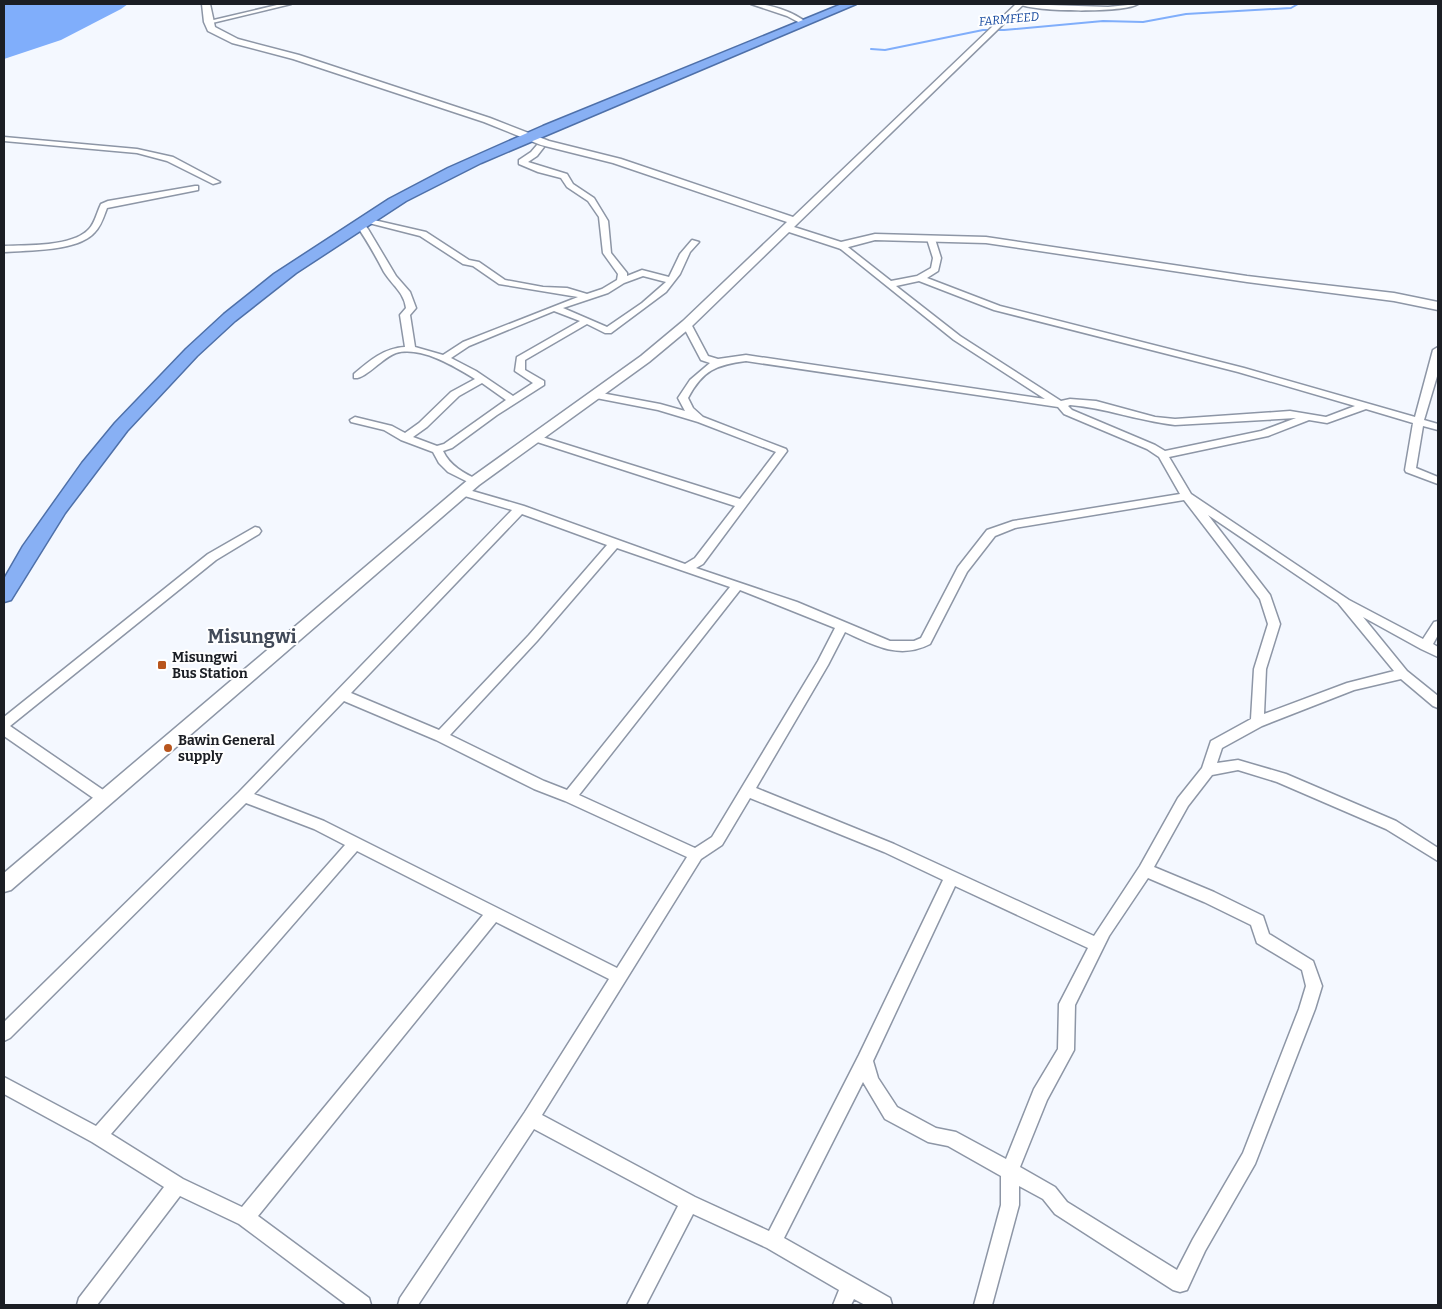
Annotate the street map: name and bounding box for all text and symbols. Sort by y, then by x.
water label: FARMFEED [978,9,1040,29]
district label: Misungwi [208,625,296,648]
place label: Misungwi Bus Station [172,649,248,682]
marker: Misungwi Bus Station [156,659,168,671]
place label: Bawin General supply [178,732,275,765]
marker: Bawin General supply [162,742,174,754]

